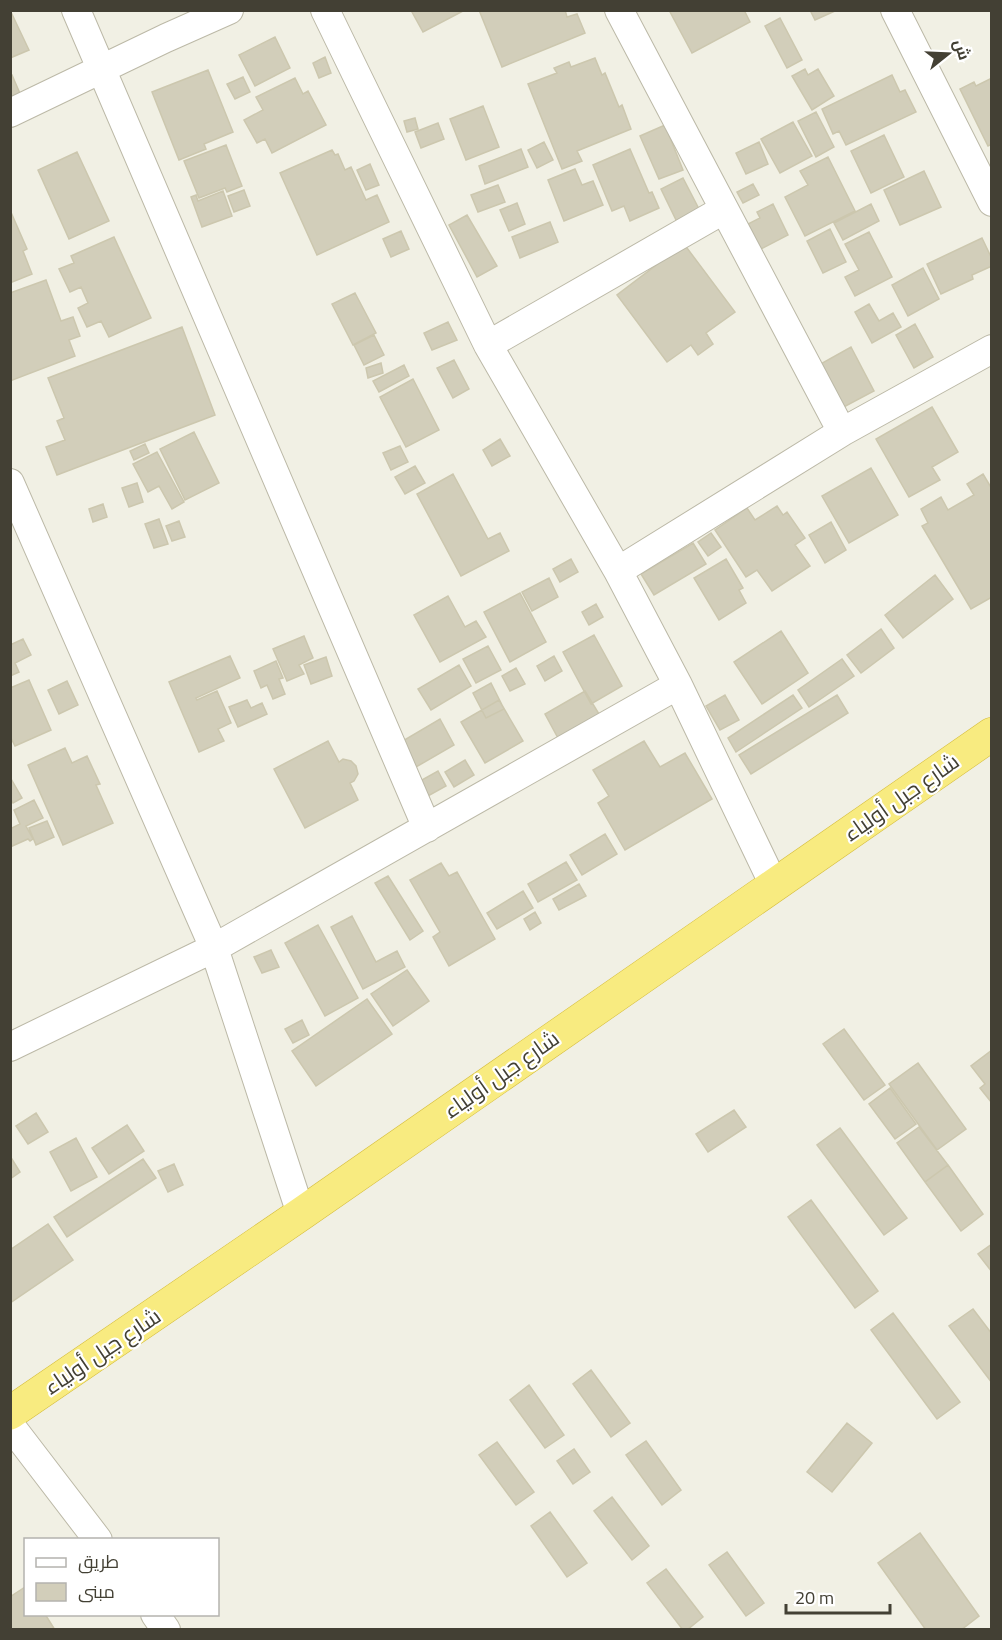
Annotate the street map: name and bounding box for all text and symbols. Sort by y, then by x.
north arrow [918,24,978,84]
text: ش [948,36,977,63]
street label: شارع جبل أولياء [836,744,966,850]
street label: شارع جبل أولياء [436,1021,566,1127]
street label: شارع جبل أولياء [36,1299,168,1403]
legend [24,1538,219,1616]
text: طريق [78,1548,119,1575]
scale bar [786,1577,890,1615]
text: مبنى [78,1578,115,1605]
text: 20 m [795,1584,834,1611]

